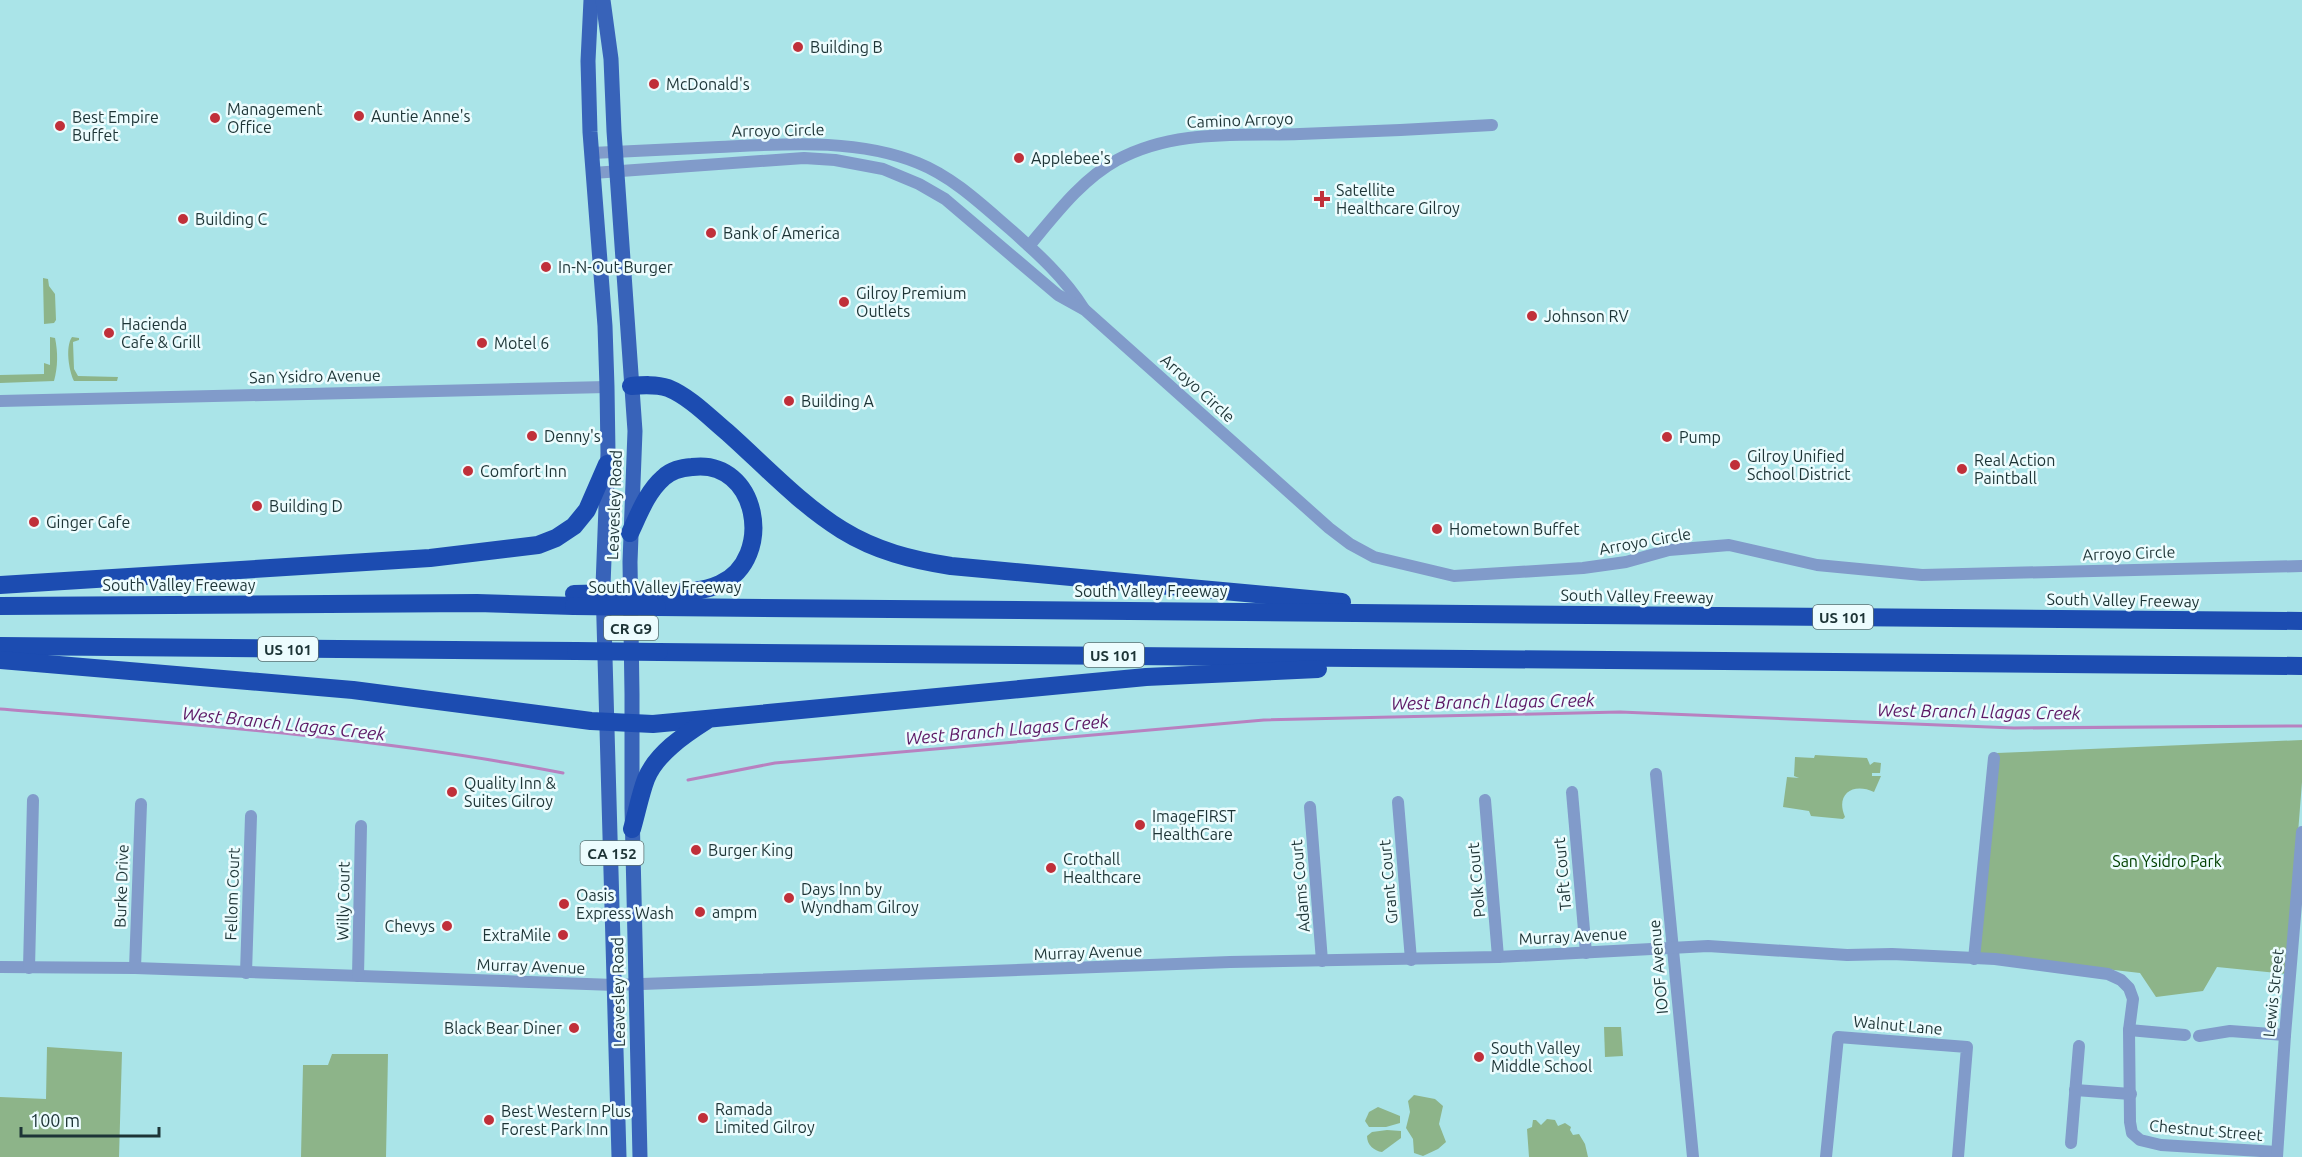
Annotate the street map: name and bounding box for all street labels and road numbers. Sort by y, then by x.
street label: Camino Arroyo [1186,109,1294,131]
street label: Arroyo Circle [731,120,825,140]
street label: Arroyo Circle [1158,350,1238,426]
street label: San Ysidro Avenue [249,366,381,386]
street label: Leavesley Road [603,450,625,560]
street label: Arroyo Circle [1598,524,1692,558]
street label: Arroyo Circle [2082,542,2176,564]
street label: South Valley Freeway [103,576,256,594]
street label: South Valley Freeway [589,578,742,596]
street label: South Valley Freeway [1075,582,1228,600]
street label: South Valley Freeway [1560,586,1714,606]
street label: South Valley Freeway [2046,590,2200,610]
road number: US 101 [1813,605,1873,629]
road number: CR G9 [604,616,658,640]
road number: US 101 [258,637,318,661]
road number: US 101 [1084,643,1144,667]
street label: Taft Court [1550,836,1574,911]
street label: Adams Court [1287,838,1313,933]
street label: Grant Court [1375,838,1401,925]
road number: CA 152 [580,841,644,865]
street label: Polk Court [1464,841,1488,918]
street label: Burke Drive [111,844,131,928]
street label: Fellom Court [221,846,243,941]
street label: Willy Court [333,860,353,941]
street label: IOOF Avenue [1645,919,1671,1015]
street label: Murray Avenue [1518,924,1628,948]
street label: Leavesley Road [608,937,628,1047]
street label: Murray Avenue [1033,941,1143,963]
street label: Lewis Street [2259,947,2287,1038]
street label: Murray Avenue [476,955,586,977]
street label: Walnut Lane [1853,1012,1943,1038]
street label: Chestnut Street [2148,1116,2264,1144]

